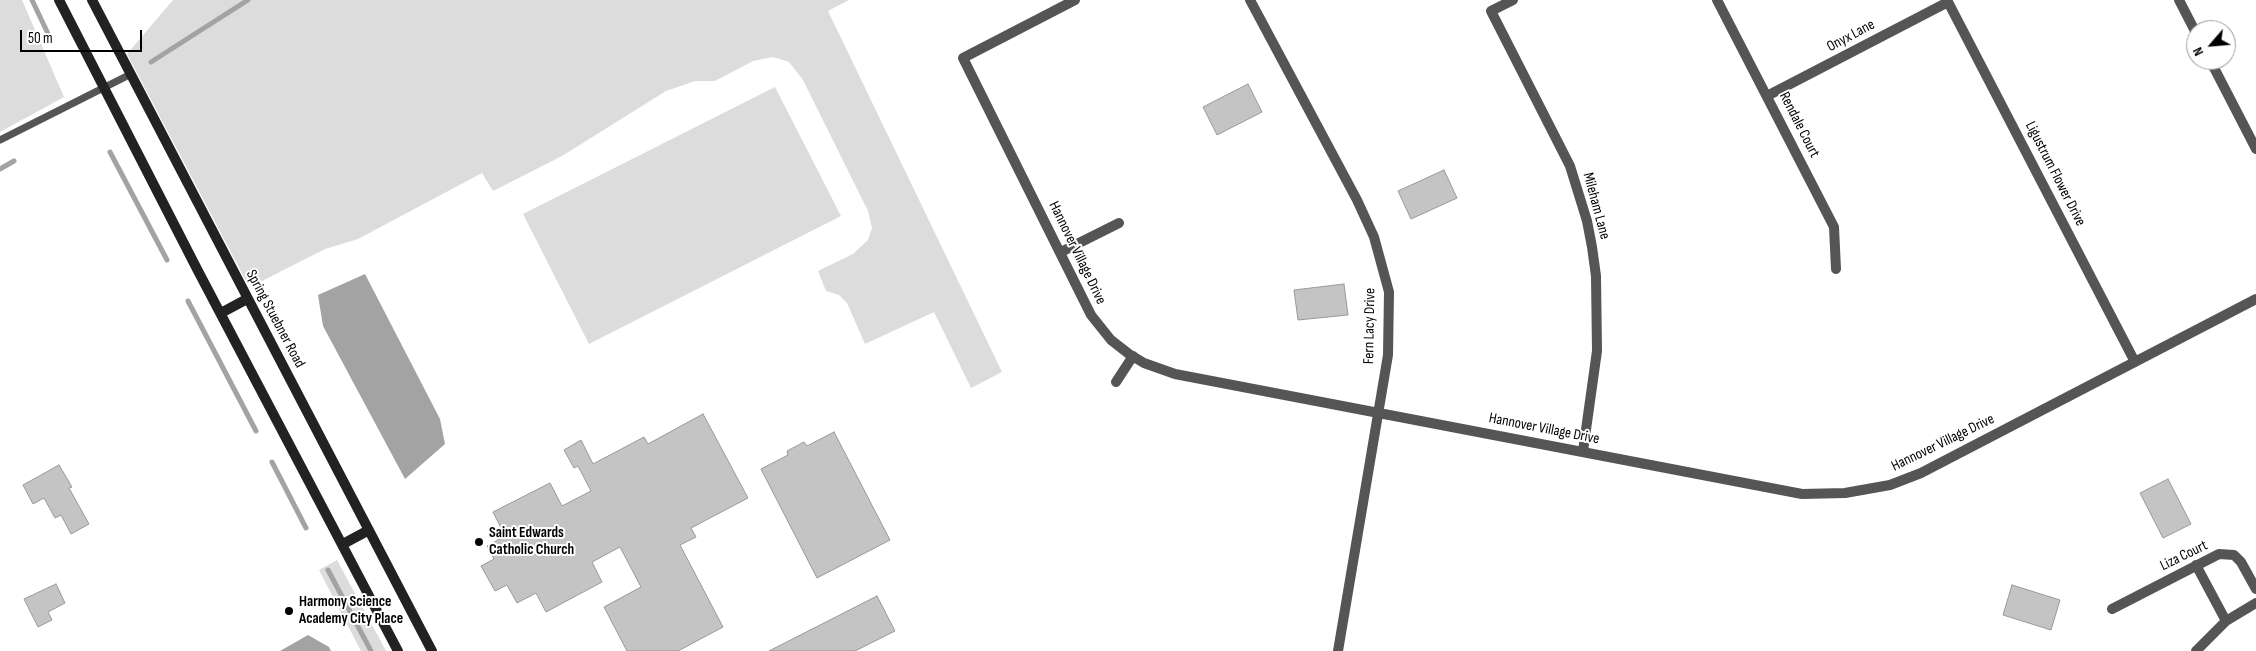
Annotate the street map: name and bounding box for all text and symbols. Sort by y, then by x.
street label: Onyx Lane [1824,16,1878,56]
scale bar [22,20,145,52]
north arrow [2186,20,2236,70]
text: 50 m [28,29,53,48]
text: N [2189,44,2207,59]
street label: Rendale Court [1775,89,1823,161]
street label: Ligustrum Flower Drive [2021,119,2089,229]
street label: Mileham Lane [1578,171,1614,241]
street label: Hannover Village Drive [1044,199,1110,307]
street label: Spring Stuebner Road [242,267,308,371]
street label: Fern Lacy Drive [1360,288,1380,364]
street label: Hannover Village Drive [1487,409,1601,449]
street label: Hannover Village Drive [1889,410,1997,476]
place label: Saint Edwards Catholic Church [489,524,574,559]
marker: Saint Edwards Catholic Church [473,536,485,548]
street label: Liza Court [2157,537,2211,575]
place label: Harmony Science Academy City Place [299,593,403,628]
marker: Harmony Science Academy City Place [283,605,295,617]

